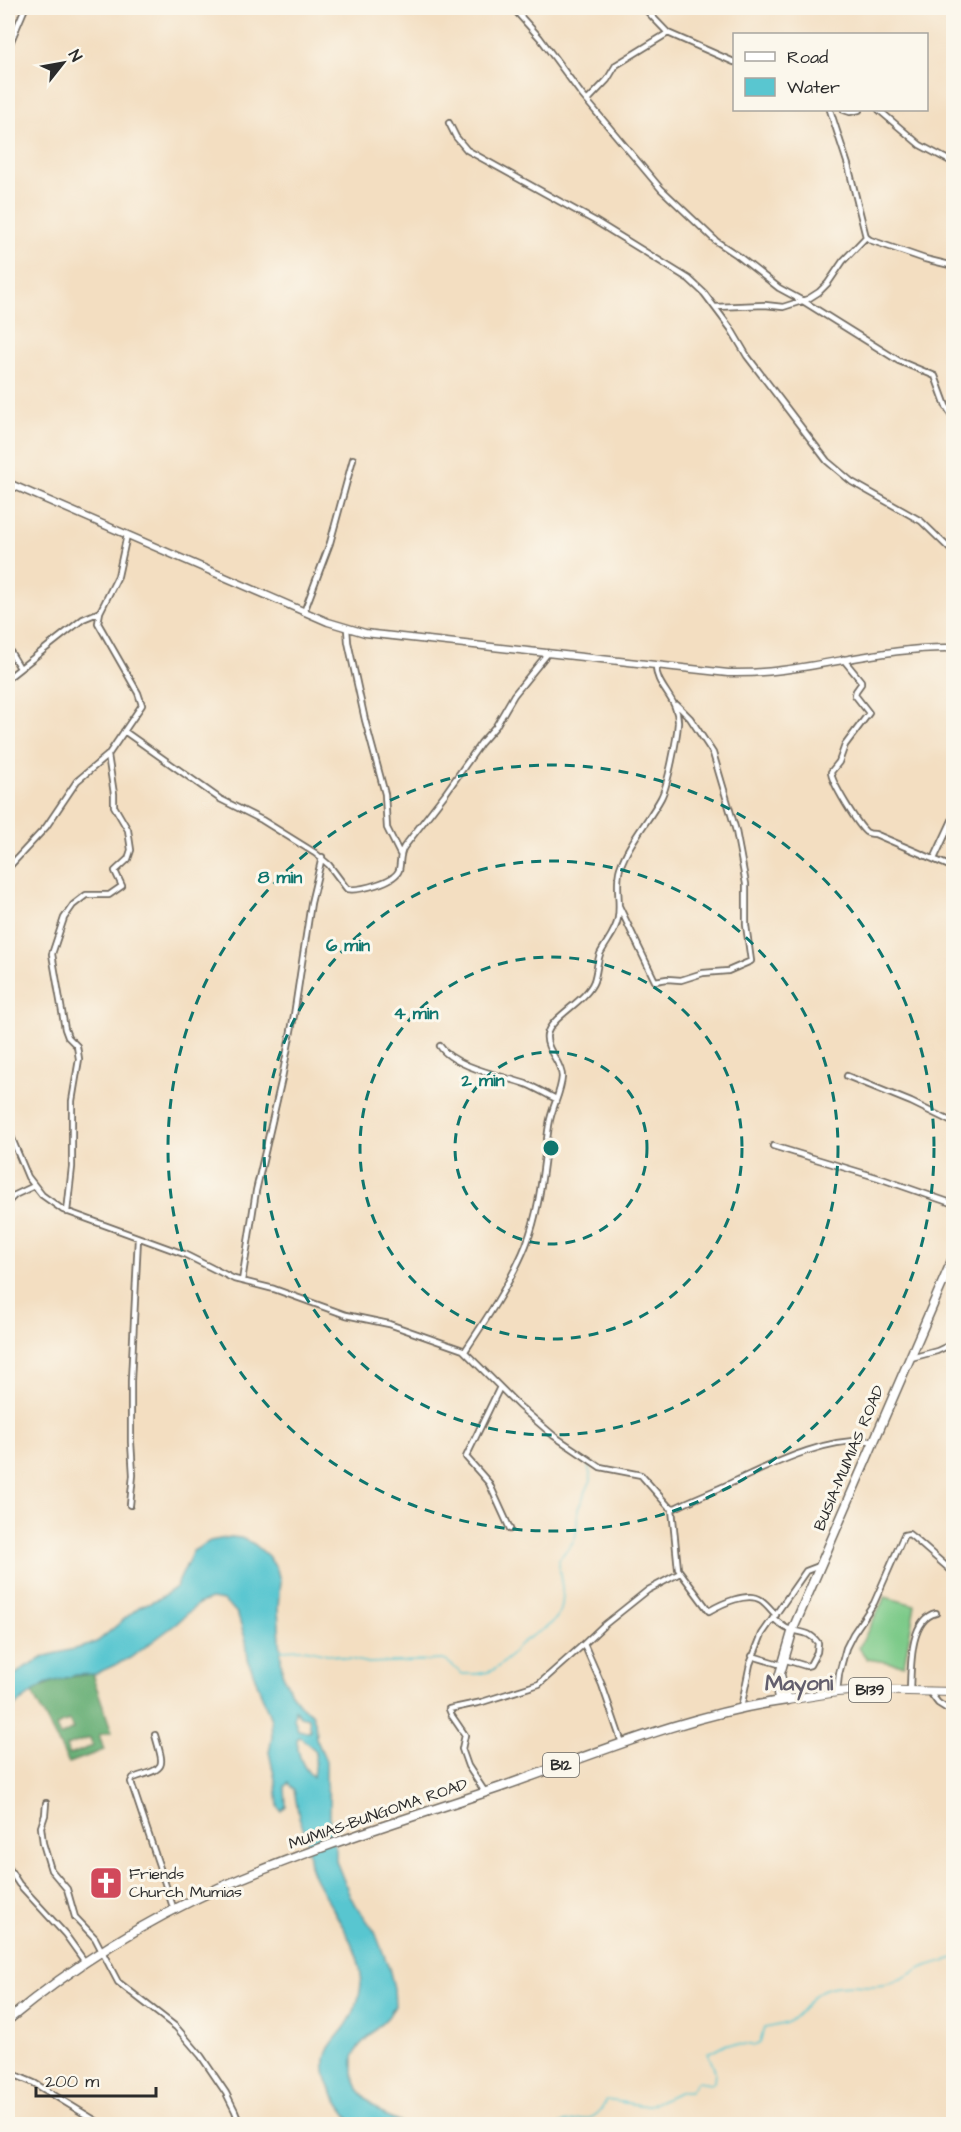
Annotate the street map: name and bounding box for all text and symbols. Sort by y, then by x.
north arrow [33,33,93,93]
legend [733,33,928,111]
text: Road [787,45,828,70]
text: N [63,46,87,66]
text: Water [787,75,840,100]
text: 8 min [258,865,302,890]
text: 6 min [326,933,370,958]
text: 4 min [393,1001,439,1026]
text: 2 min [460,1068,505,1093]
centre of rings [541,1138,561,1158]
street label: BUSIA-MUMIAS ROAD [808,1382,890,1534]
district label: Mayoni [765,1668,834,1701]
road number: B139 [849,1678,891,1702]
road number: B12 [543,1753,579,1777]
street label: MUMIAS-BUNGOMA ROAD [285,1773,471,1855]
place label: Friends Church Mumias [129,1863,242,1903]
church icon: Friends Church Mumias [88,1865,124,1901]
scale bar [36,2060,156,2098]
text: 200 m [45,2069,99,2094]

